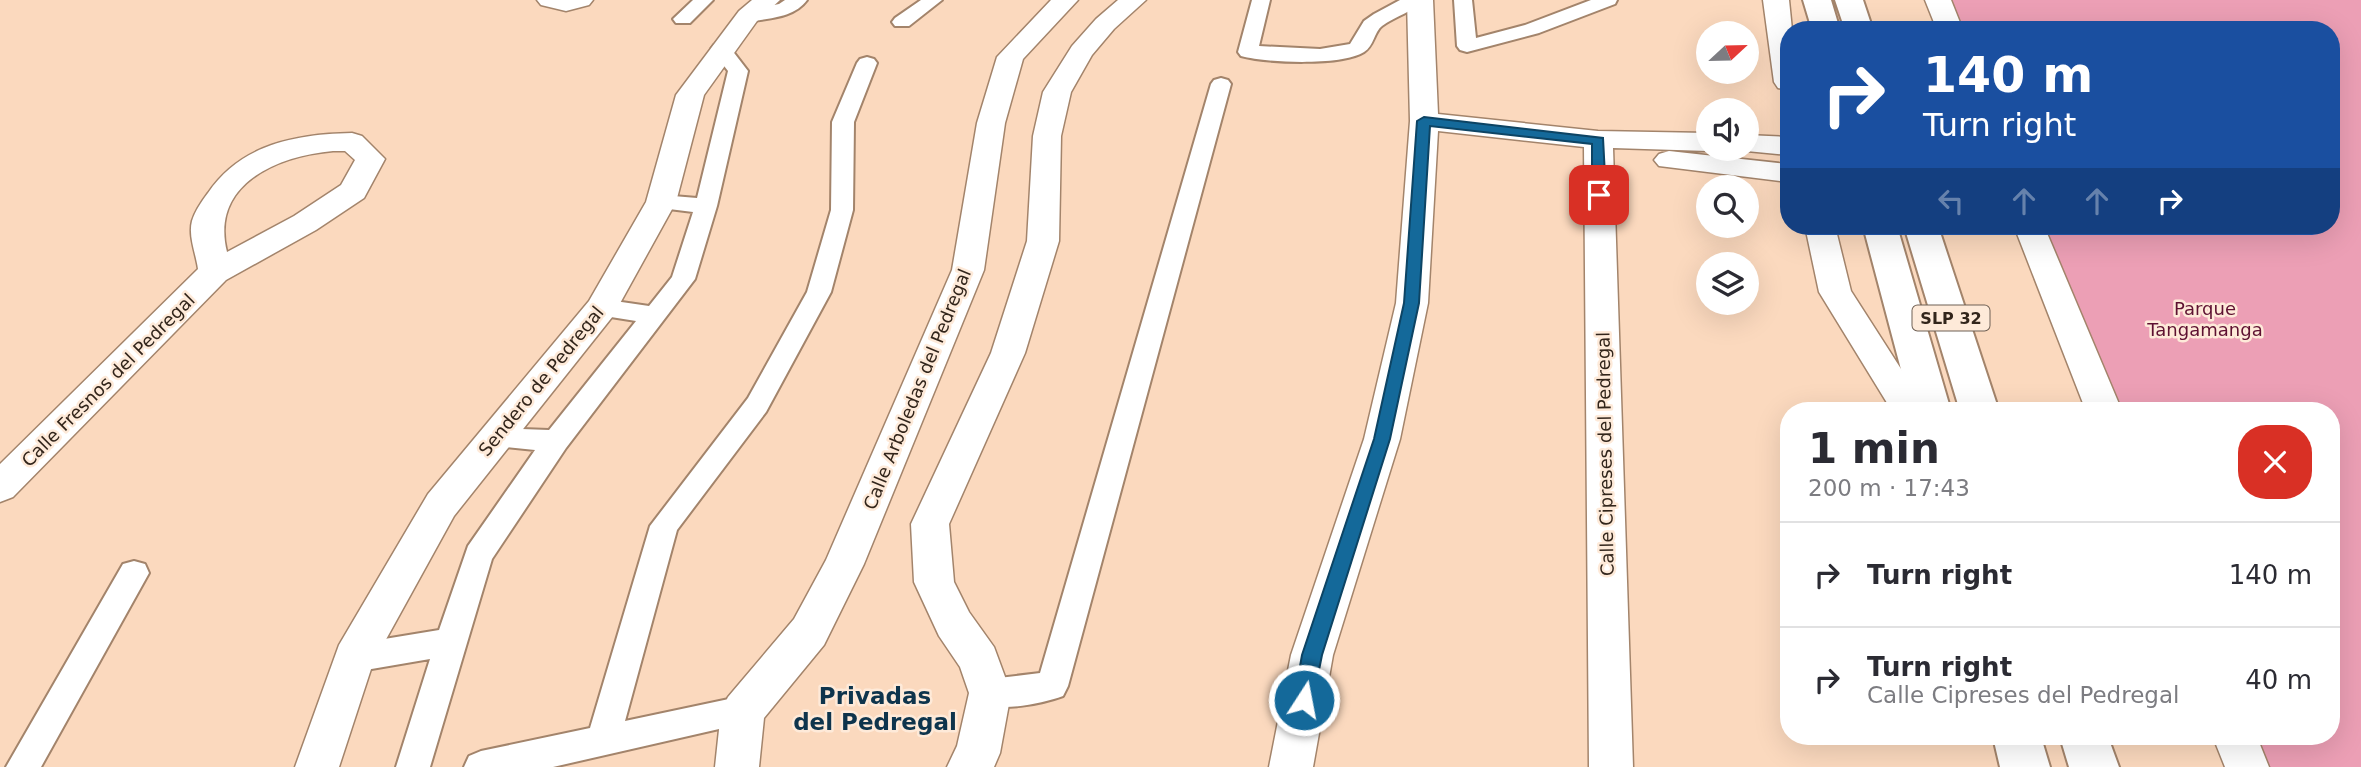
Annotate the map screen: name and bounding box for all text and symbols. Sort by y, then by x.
north arrow [1696,21,1759,84]
map controls [1696,21,1759,315]
text: 140 m [1923,47,2093,104]
icon: right [1808,49,1899,140]
button: sound [1696,98,1759,161]
text: Turn right [1923,106,2076,144]
pin [1569,165,1629,225]
button: search [1696,175,1759,238]
icon: arrive [1580,176,1618,214]
icon: left [1932,182,1970,220]
icon: ahead [2005,182,2043,220]
icon: ahead [2078,182,2116,220]
icon: right [2151,182,2189,220]
button: layers [1696,252,1759,315]
street label: Calle Arboledas del Pedregal [859,266,975,512]
street label: Calle Fresnos del Pedregal [17,289,199,471]
park label: Parque Tangamanga [2146,298,2263,340]
street label: Sendero de Pedregal [474,302,608,460]
road number: SLP 32 [1912,306,1990,330]
street label: Calle Cipreses del Pedregal [1592,332,1618,576]
text: 1 min [1808,424,1940,473]
button: close [2238,425,2312,499]
text: 200 m · 17:43 [1808,475,1970,501]
icon: right [1808,556,1846,594]
text: Turn right [1867,560,2012,590]
text: 140 m [2229,560,2312,590]
text: Turn right [1867,652,2012,682]
icon: right [1808,661,1846,699]
position arrow [1267,663,1341,737]
text: 40 m [2245,665,2312,695]
text: Calle Cipreses del Pedregal [1867,682,2179,708]
district label: Privadas del Pedregal [793,683,957,735]

